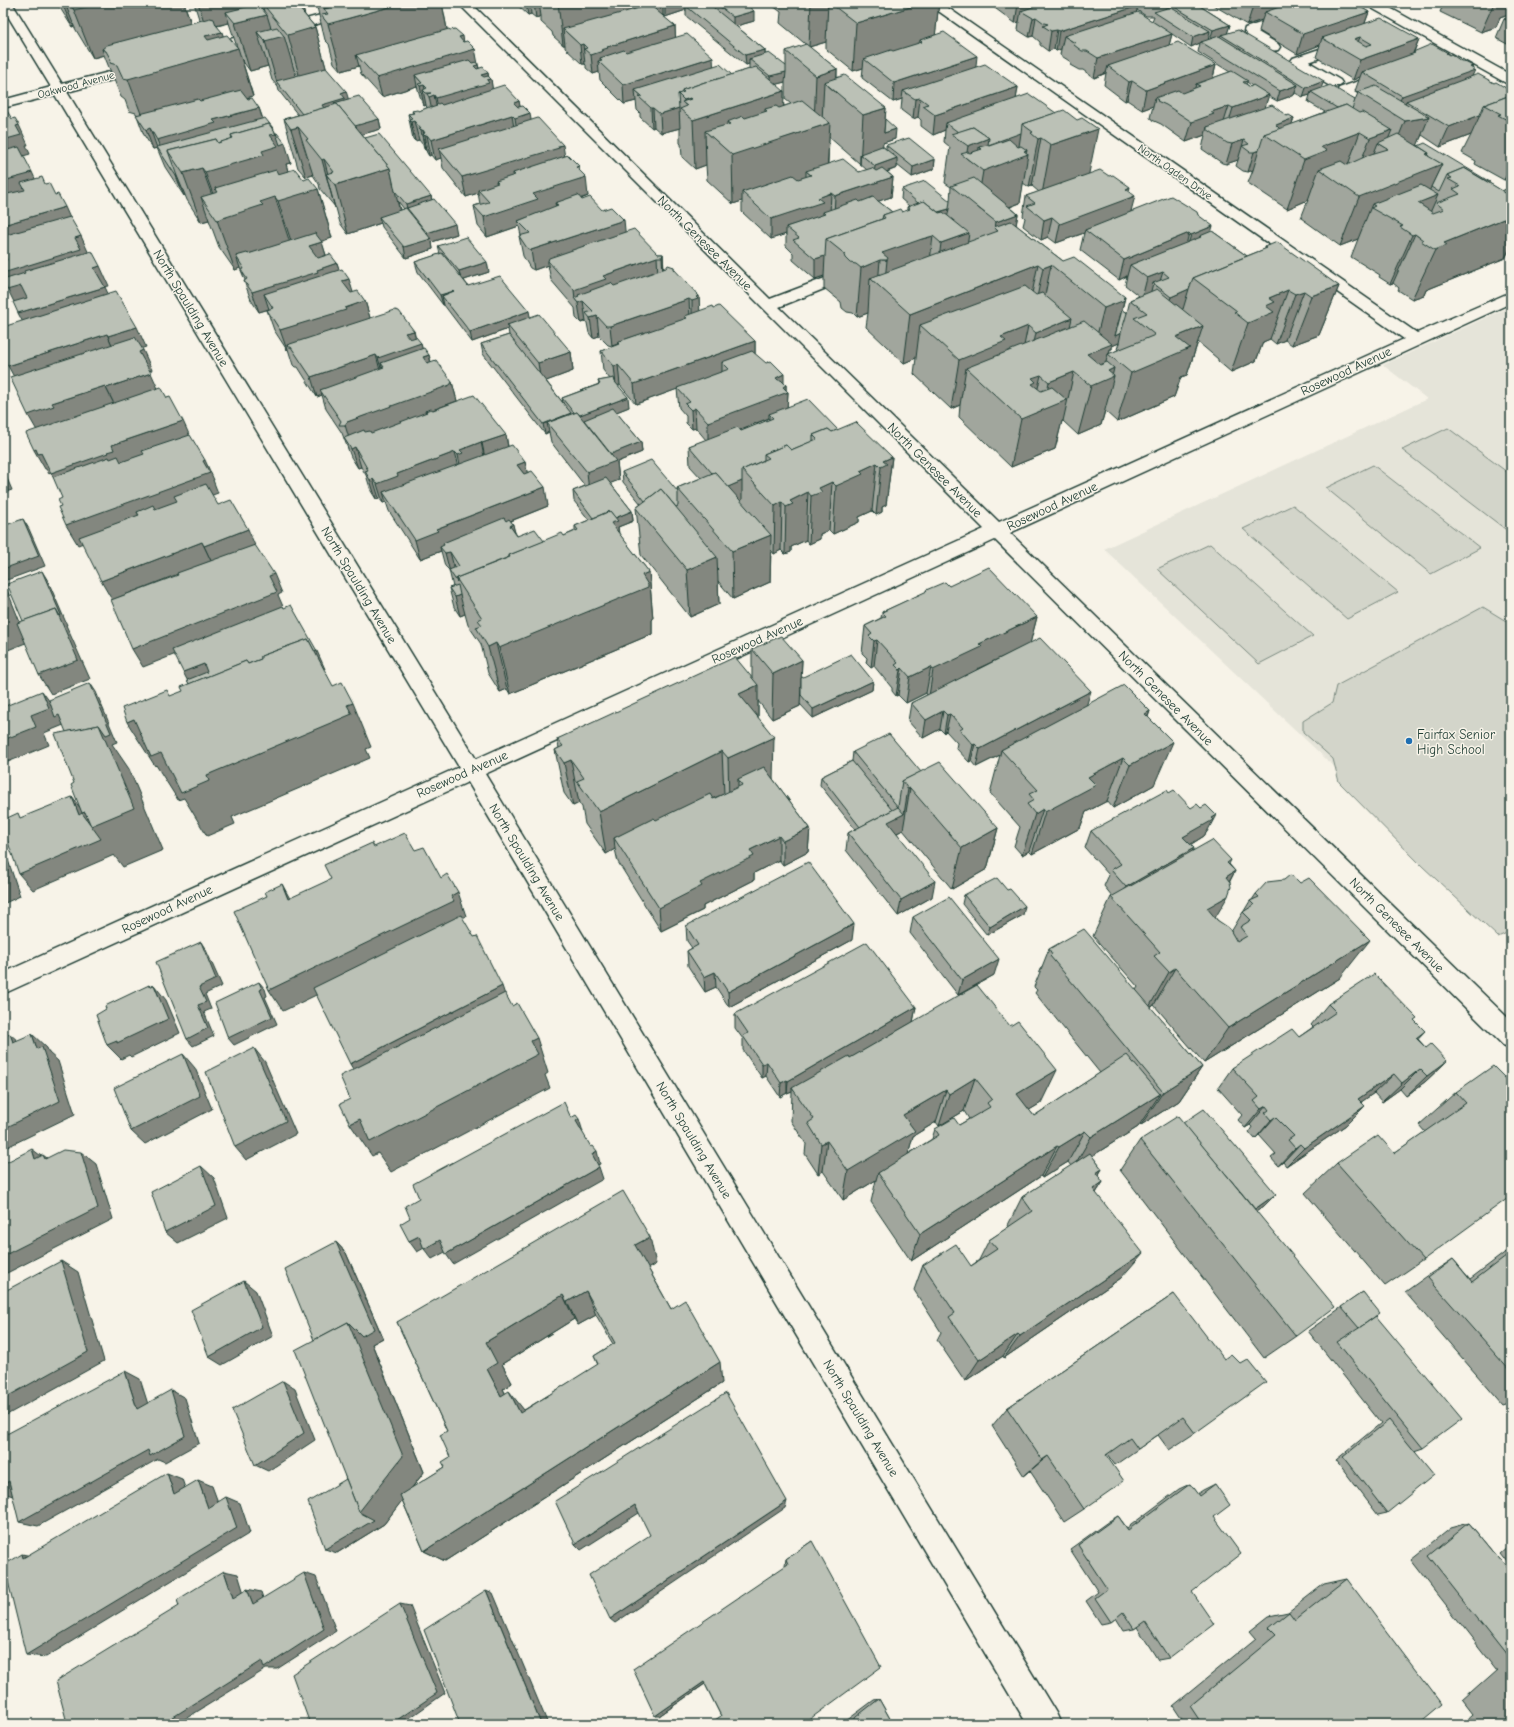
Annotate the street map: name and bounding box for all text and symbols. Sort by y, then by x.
street label: Oakwood Avenue [36,68,116,102]
street label: North Ogden Drive [1135,141,1215,203]
street label: North Genesee Avenue [655,193,756,294]
street label: North Spaulding Avenue [150,247,232,370]
street label: Rosewood Avenue [1298,343,1394,399]
street label: North Genesee Avenue [885,420,986,521]
street label: Rosewood Avenue [1004,478,1100,534]
street label: North Spaulding Avenue [318,524,400,647]
street label: Rosewood Avenue [709,613,805,667]
street label: North Genesee Avenue [1116,648,1217,749]
place label: Fairfax Senior High School [1417,727,1496,757]
marker: Fairfax Senior High School [1404,736,1414,746]
street label: Rosewood Avenue [414,747,510,801]
street label: North Spaulding Avenue [486,801,568,924]
street label: North Genesee Avenue [1347,875,1448,976]
street label: Rosewood Avenue [119,881,215,937]
street label: North Spaulding Avenue [653,1079,735,1202]
street label: North Spaulding Avenue [820,1357,902,1480]

